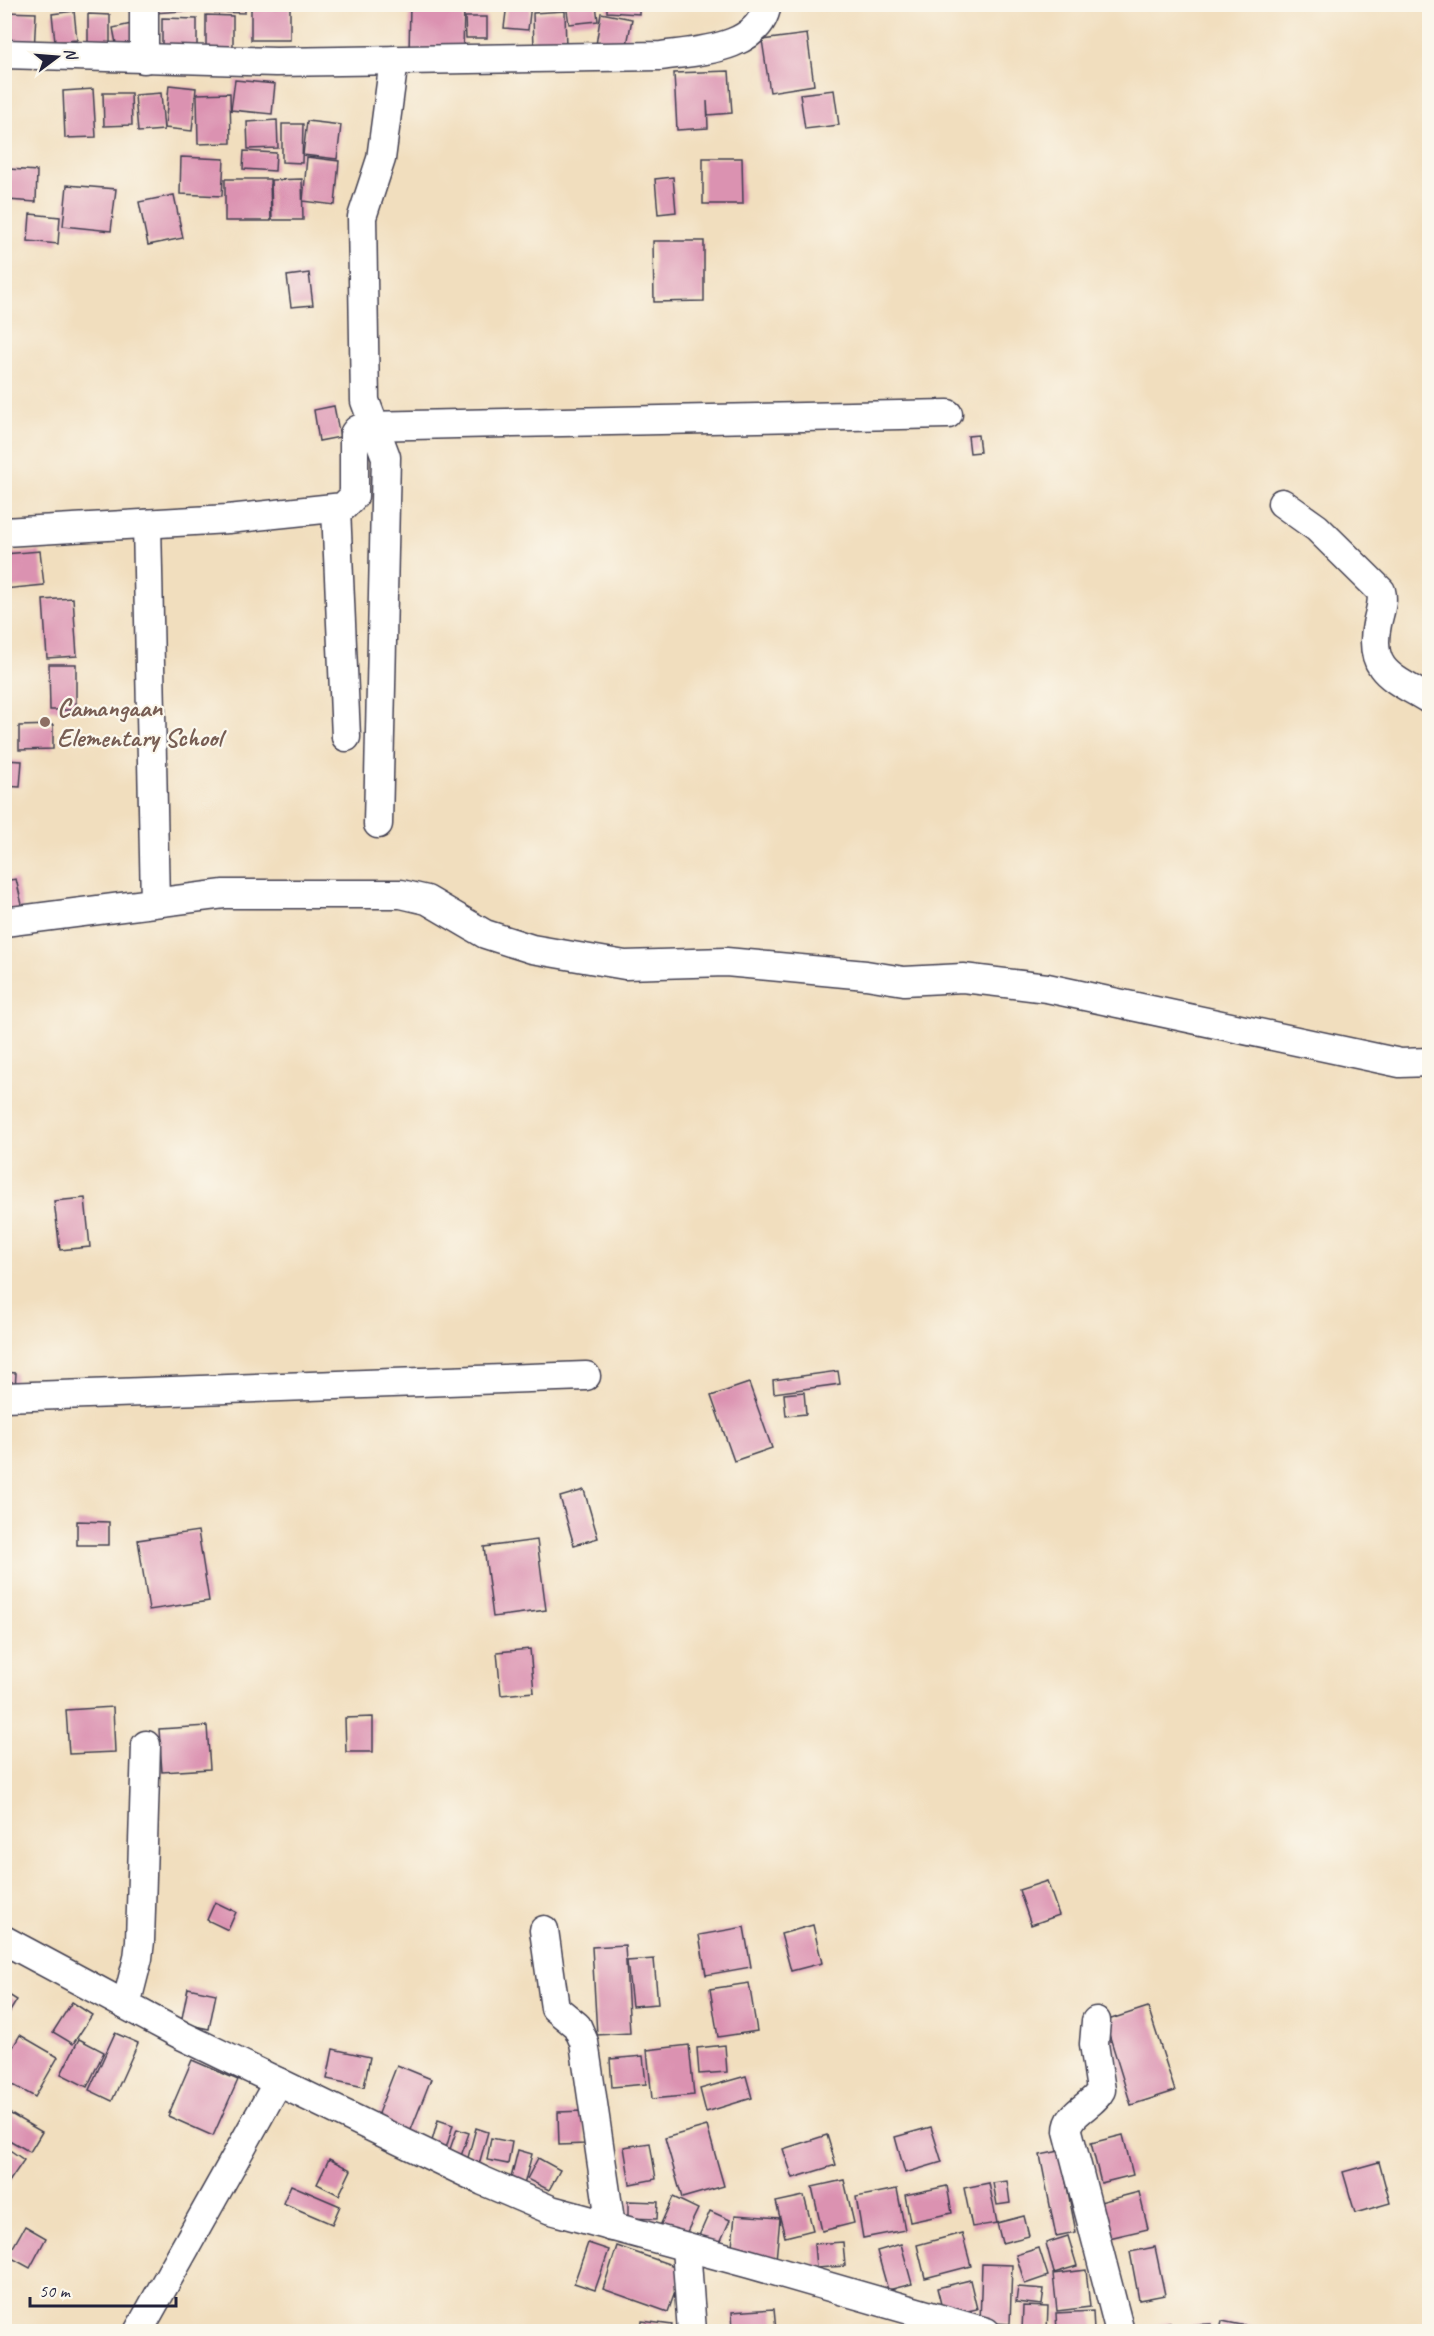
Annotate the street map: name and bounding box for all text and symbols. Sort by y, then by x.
north arrow [27,27,87,87]
text: N [59,46,82,64]
place label: Camangaan Elementary School [57,691,227,754]
marker: Camangaan Elementary School [38,715,52,729]
scale bar [30,2270,176,2308]
text: 50 m [39,2280,72,2302]

